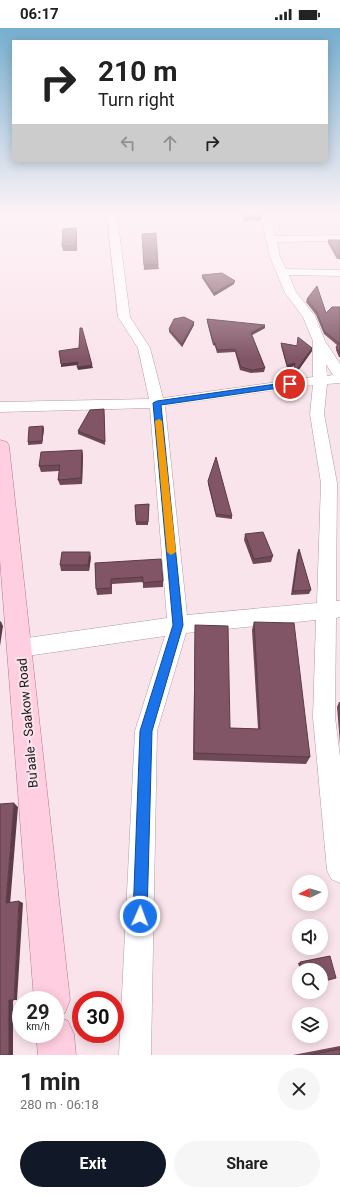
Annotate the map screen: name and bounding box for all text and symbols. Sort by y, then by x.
text: 06:17 [20,5,59,23]
text: 210 m [98,55,177,88]
icon: right [32,56,84,108]
text: Turn right [98,89,175,110]
icon: left [117,132,139,154]
icon: ahead [159,132,181,154]
icon: right [201,132,223,154]
pin [273,367,307,401]
icon: arrive [279,373,301,395]
street label: Bu'aale - Saakow Road [14,657,41,788]
north arrow [292,875,328,911]
map controls [292,875,328,1043]
position arrow [119,895,161,937]
button: sound [292,919,328,955]
button: search [292,963,328,999]
speed limit sign: 30 [72,991,124,1043]
text: 29 [27,1000,49,1024]
button: layers [292,1007,328,1043]
text: km/h [26,1021,50,1032]
text: 1 min [20,1068,80,1096]
button: close [278,1068,320,1110]
text: 280 m · 06:18 [20,1097,99,1112]
button: Exit [20,1141,166,1187]
button: Share [174,1141,320,1187]

